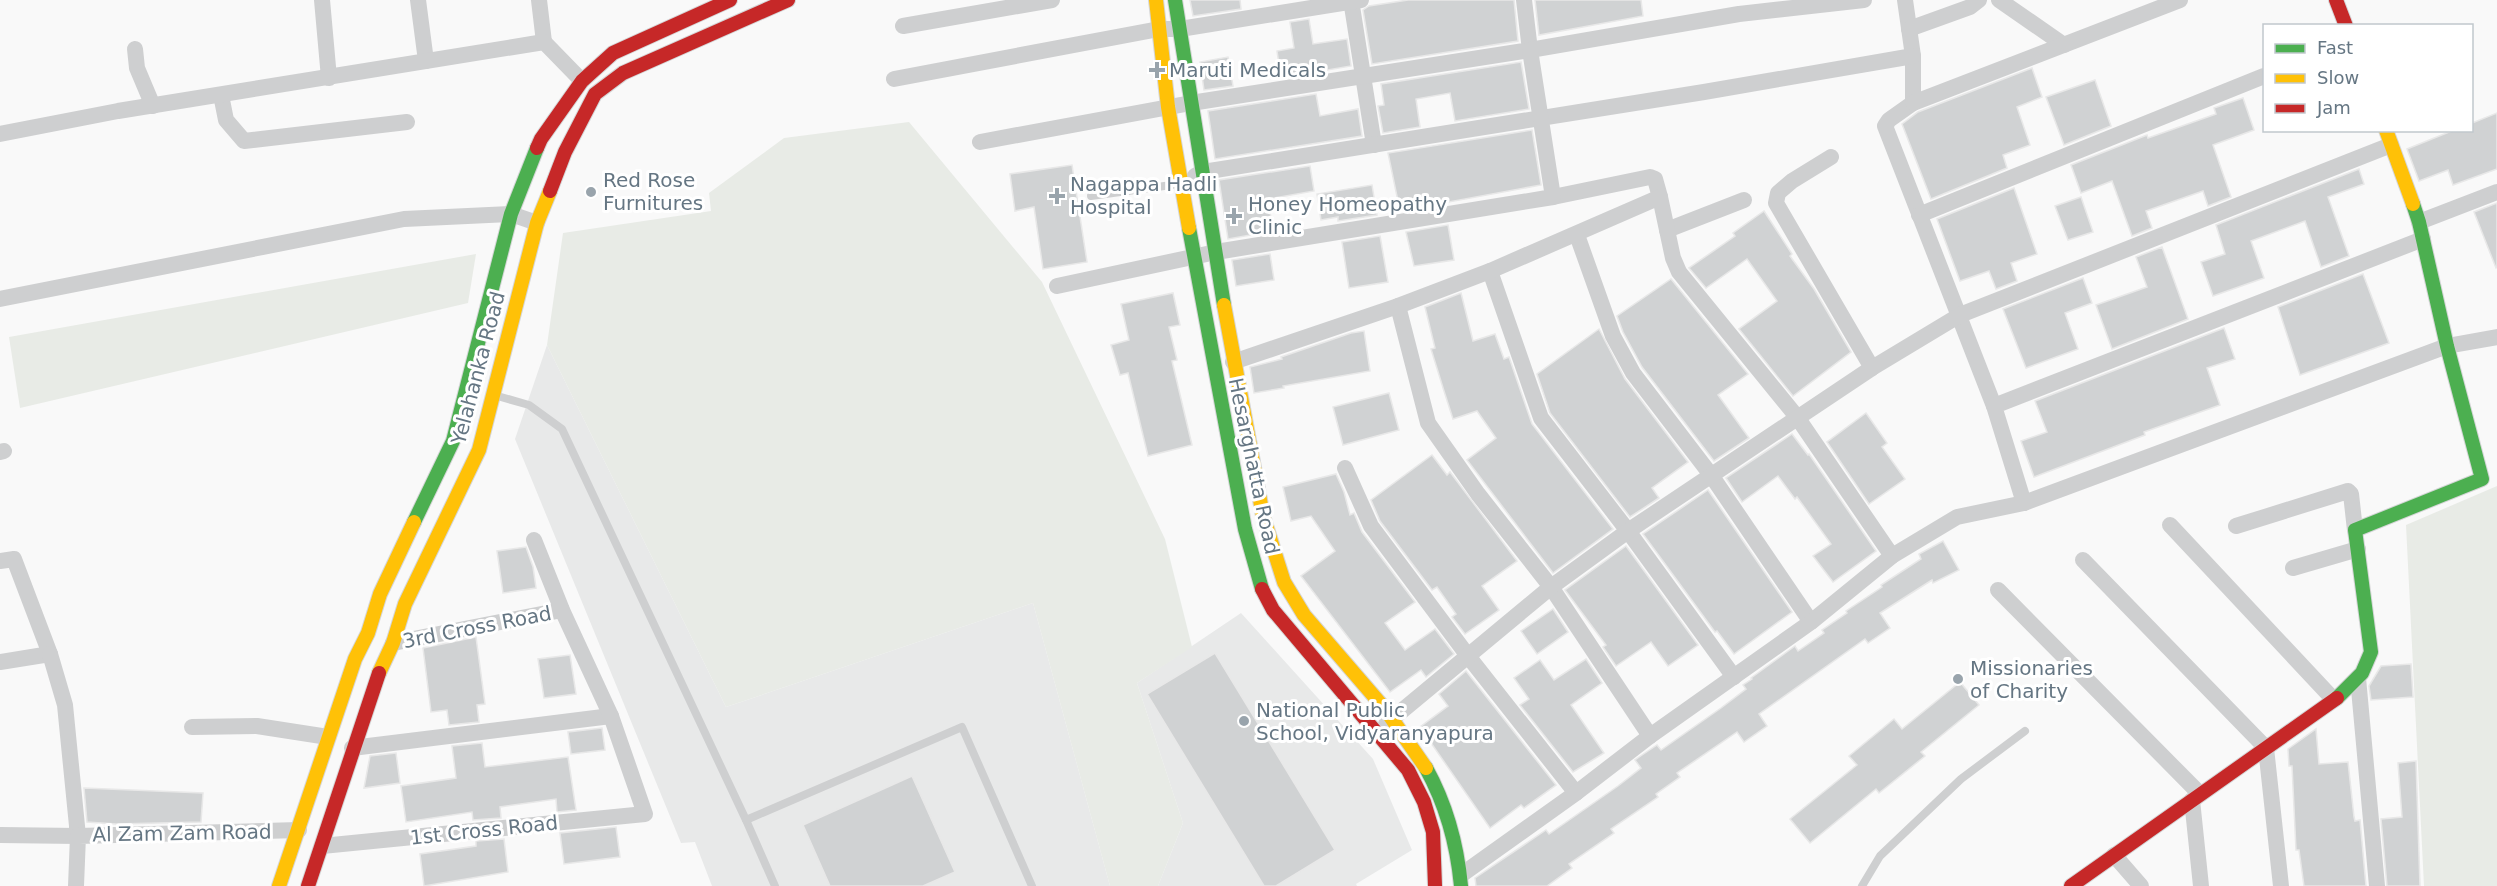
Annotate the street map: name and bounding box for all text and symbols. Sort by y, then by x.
legend [2263,24,2473,132]
text: Fast [2317,37,2353,58]
place label: Maruti Medicals [1169,58,1326,82]
marker: Maruti Medicals [1150,63,1164,77]
text: Slow [2317,67,2359,88]
text: Jam [2316,97,2351,118]
place label: Red Rose Furnitures [603,168,703,215]
place label: Nagappa Hadli Hospital [1070,172,1217,219]
marker: Red Rose Furnitures [584,185,598,199]
marker: Nagappa Hadli Hospital [1048,187,1066,205]
place label: Honey Homeopathy Clinic [1248,192,1447,239]
marker: Honey Homeopathy Clinic [1225,207,1243,225]
street label: Yelahanka Road [446,289,510,448]
street label: Hesarghatta Road [1224,375,1284,557]
street label: 3rd Cross Road [401,601,553,653]
place label: Missionaries of Charity [1970,656,2093,703]
marker: Missionaries of Charity [1951,672,1965,686]
place label: National Public School, Vidyaranyapura [1256,698,1494,745]
marker: National Public School, Vidyaranyapura [1237,714,1251,728]
street label: 1st Cross Road [409,810,559,850]
street label: Al Zam Zam Road [92,819,272,847]

